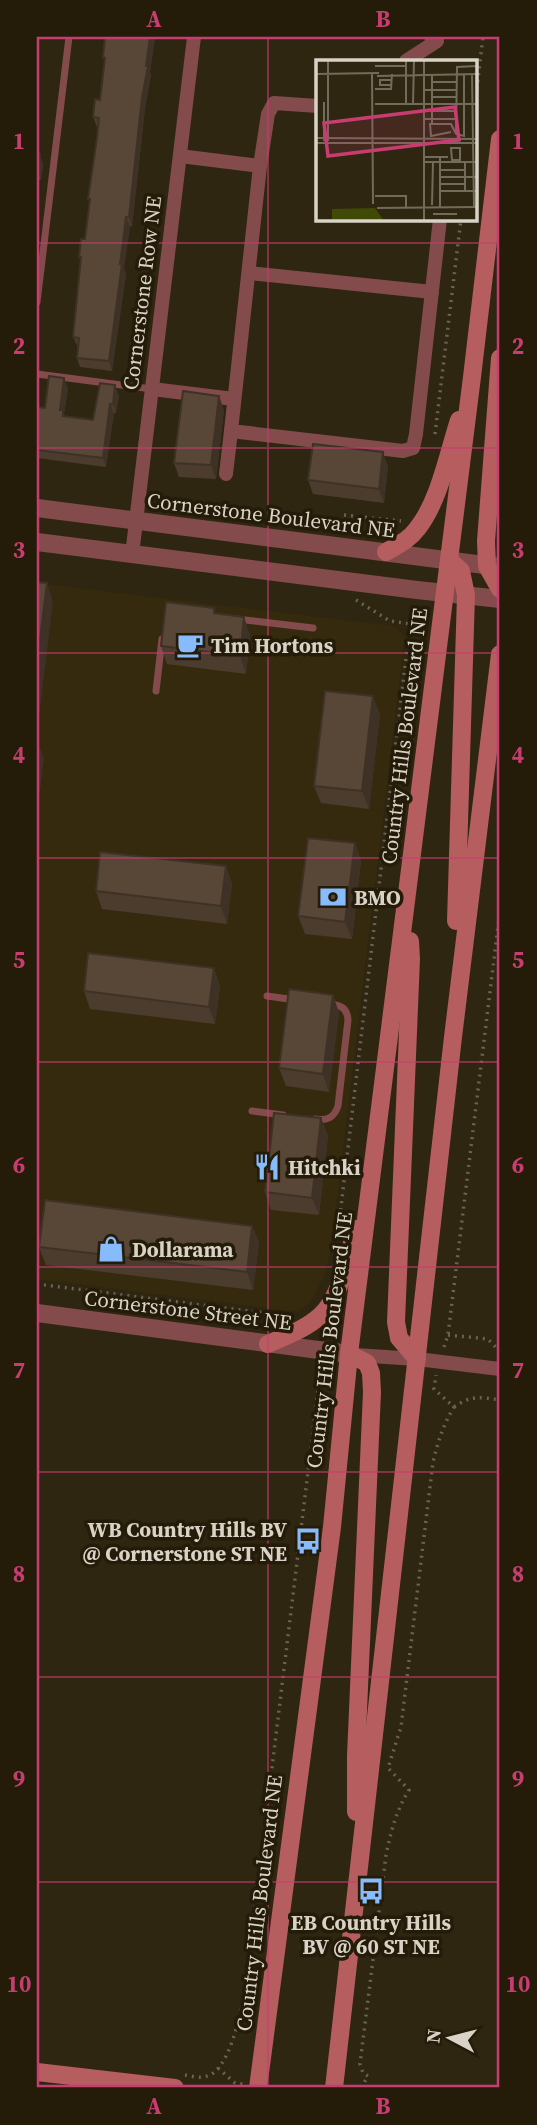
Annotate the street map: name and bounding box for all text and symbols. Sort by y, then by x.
text: A [146,3,162,35]
text: B [376,3,391,35]
inset map [316,60,477,220]
text: 1 [13,125,25,157]
text: 1 [512,125,524,157]
street label: Cornerstone Row NE [116,194,168,392]
text: 2 [13,330,25,362]
text: 2 [512,330,524,362]
street label: Cornerstone Boulevard NE [146,485,396,545]
text: 3 [13,534,25,566]
text: 3 [512,534,524,566]
street label: Country Hills Boulevard NE [374,606,434,866]
cafe icon: Tim Hortons [175,630,205,660]
place label: Tim Hortons [211,631,334,660]
text: 4 [13,739,25,771]
text: 4 [512,739,524,771]
bank icon: BMO [318,882,348,912]
place label: BMO [354,883,401,912]
text: 5 [13,944,25,976]
text: 5 [512,944,524,976]
text: 6 [13,1149,25,1181]
text: 6 [512,1149,524,1181]
restaurant icon: Hitchki [252,1152,282,1182]
place label: Hitchki [288,1153,361,1182]
street label: Country Hills Boulevard NE [299,1210,359,1470]
shop icon: Dollarama [96,1234,126,1264]
place label: Dollarama [132,1235,234,1264]
street label: Cornerstone Street NE [83,1283,293,1337]
text: 7 [13,1354,25,1386]
text: 7 [512,1354,524,1386]
place label: WB Country Hills BV @ Cornerstone ST NE [82,1515,287,1568]
bus stop icon: WB Country Hills BV @ Cornerstone ST NE [293,1526,323,1556]
text: 8 [13,1558,25,1590]
text: 8 [512,1558,524,1590]
text: 9 [13,1763,25,1795]
text: 9 [512,1763,524,1795]
street label: Country Hills Boulevard NE [229,1773,289,2033]
bus stop icon: EB Country Hills BV @ 60 ST NE [356,1876,386,1906]
place label: EB Country Hills BV @ 60 ST NE [291,1908,452,1961]
text: 10 [7,1968,31,2000]
text: 10 [506,1968,530,2000]
north arrow [414,2002,484,2072]
text: N [419,2027,447,2044]
text: A [146,2090,162,2122]
text: B [376,2090,391,2122]

